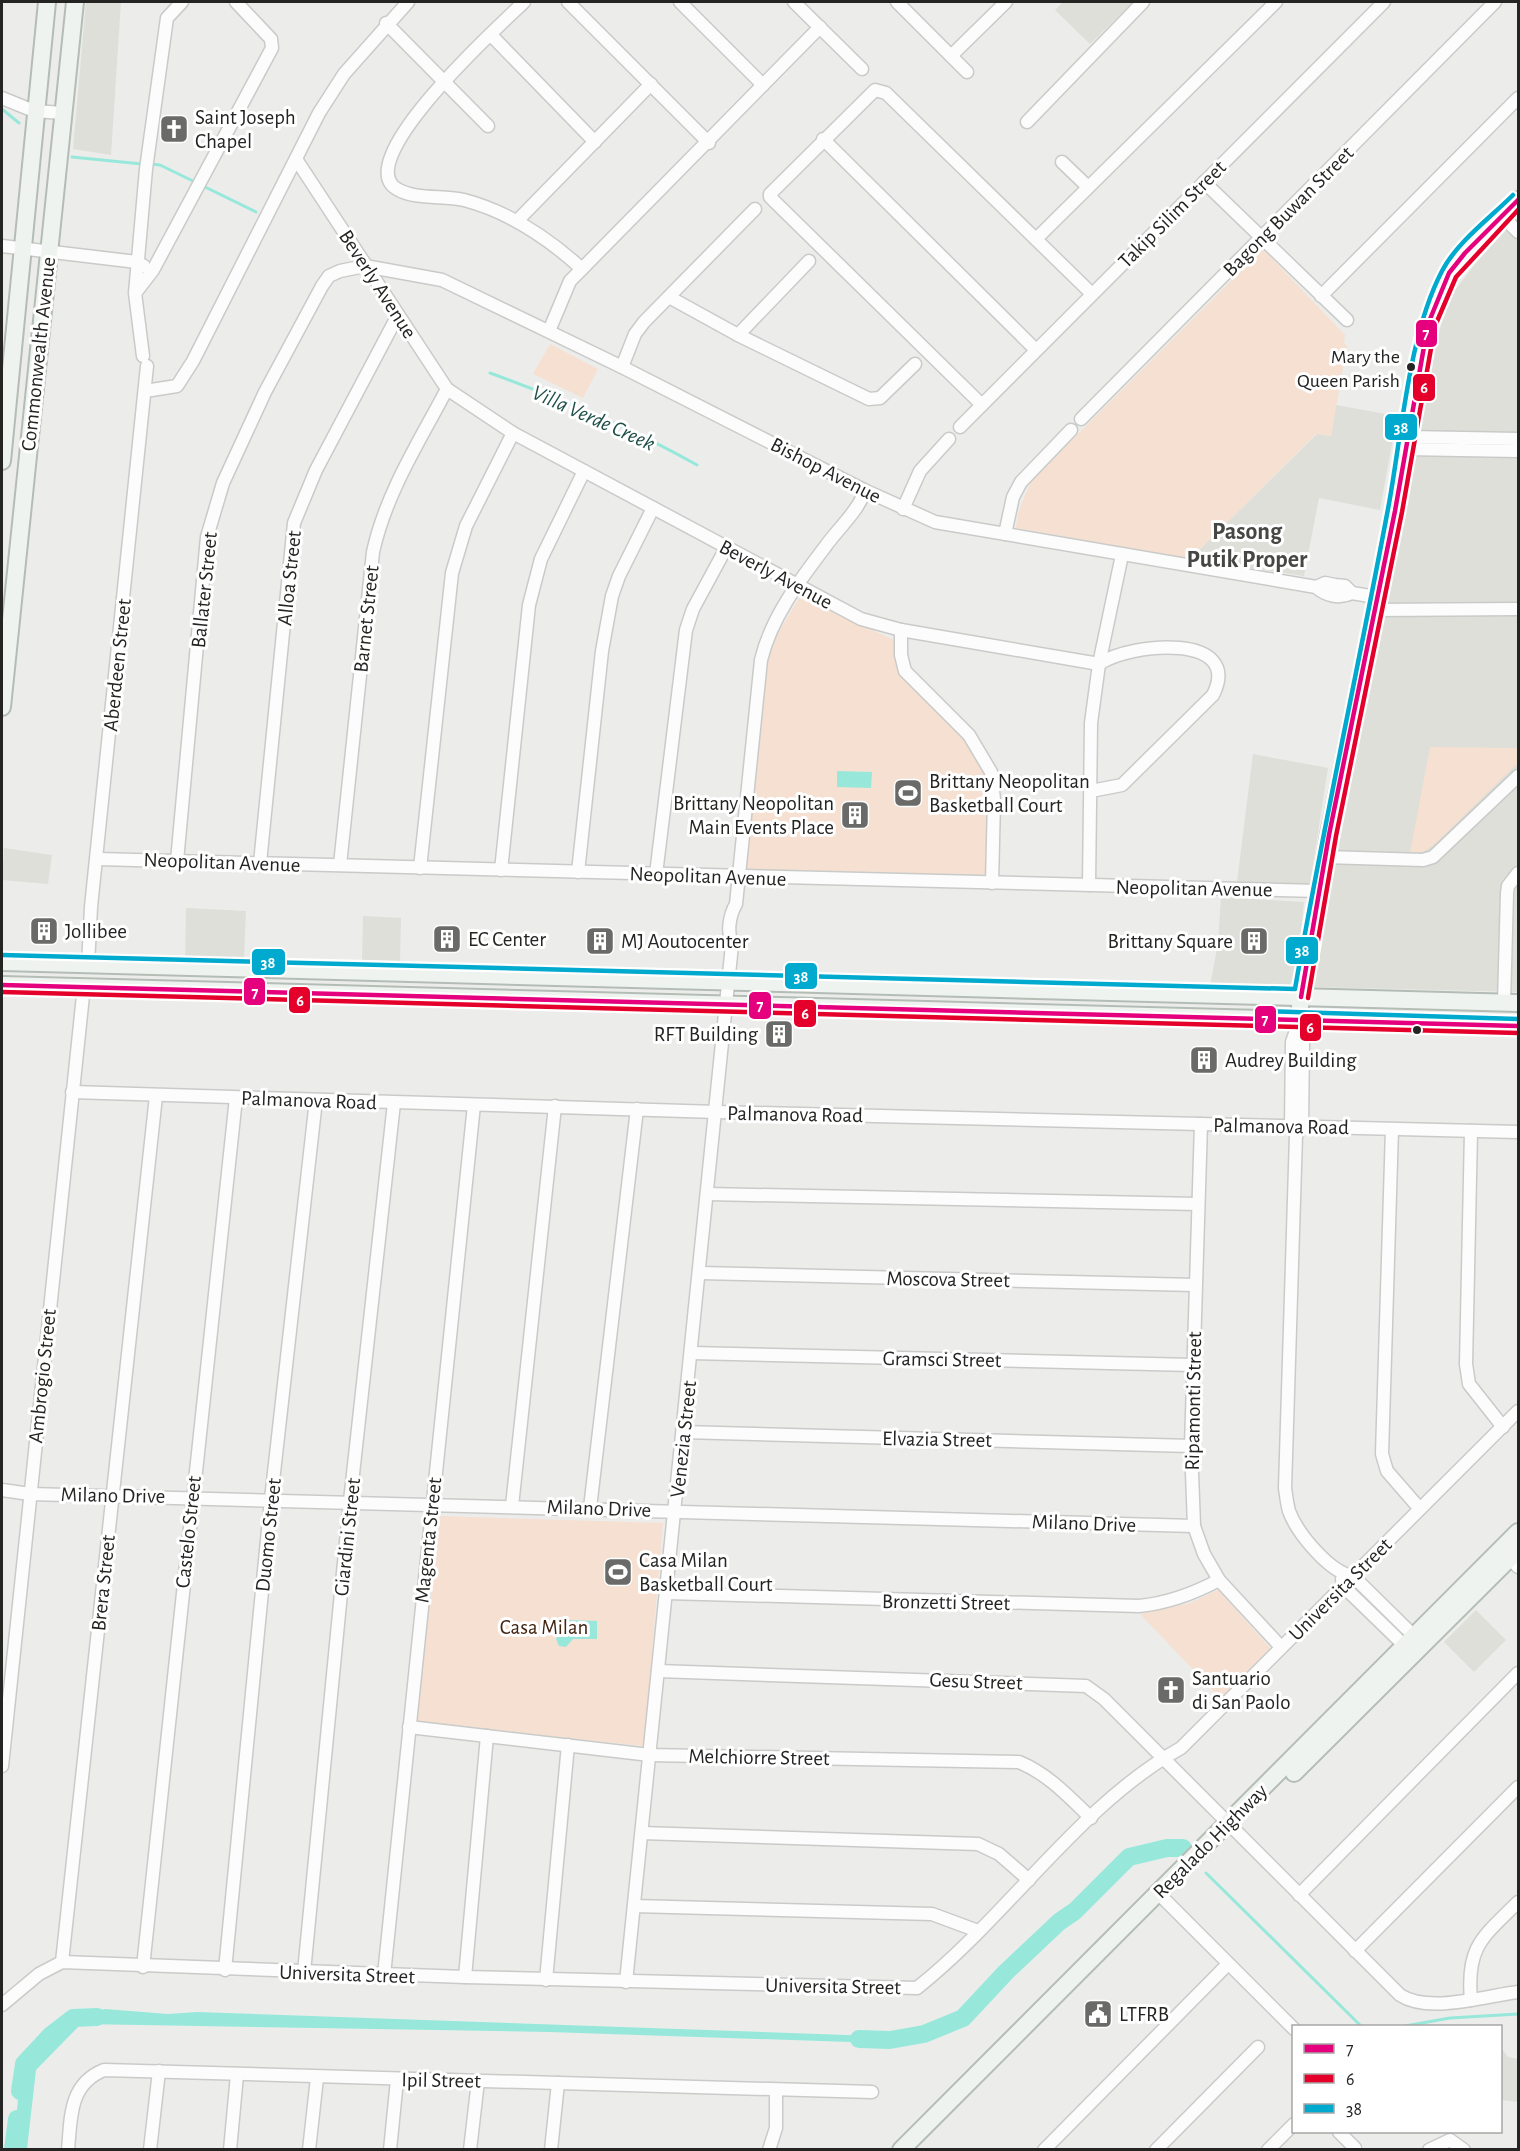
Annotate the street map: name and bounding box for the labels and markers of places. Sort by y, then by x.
place label: Saint Joseph Chapel [195,107,296,152]
church icon: Saint Joseph Chapel [158,113,190,145]
place label: Mary the Queen Parish [1297,347,1400,391]
marker: Mary the Queen Parish [1405,361,1417,373]
place label: Brittany Neopolitan Basketball Court [929,771,1090,816]
sports icon: Brittany Neopolitan Basketball Court [892,777,924,809]
place label: Brittany Neopolitan Main Events Place [673,793,834,838]
building icon: Brittany Neopolitan Main Events Place [839,799,871,831]
building icon: Jollibee [28,915,60,947]
place label: Jollibee [65,921,127,942]
building icon: EC Center [431,923,463,955]
building icon: MJ Aoutocenter [584,925,616,957]
building icon: Brittany Square [1238,925,1270,957]
place label: EC Center [468,929,546,950]
place label: MJ Aoutocenter [621,931,749,952]
place label: Brittany Square [1107,931,1233,952]
building icon: RFT Building [763,1018,795,1050]
place label: RFT Building [654,1024,759,1045]
unlabelled marker [1411,1024,1423,1036]
building icon: Audrey Building [1188,1044,1220,1076]
place label: Audrey Building [1225,1050,1357,1071]
place label: Casa Milan Basketball Court [639,1550,773,1595]
sports icon: Casa Milan Basketball Court [602,1556,634,1588]
place label: Santuario di San Paolo [1192,1668,1291,1713]
church icon: Santuario di San Paolo [1155,1674,1187,1706]
public building icon: LTFRB [1082,1998,1114,2030]
place label: LTFRB [1119,2004,1169,2025]

